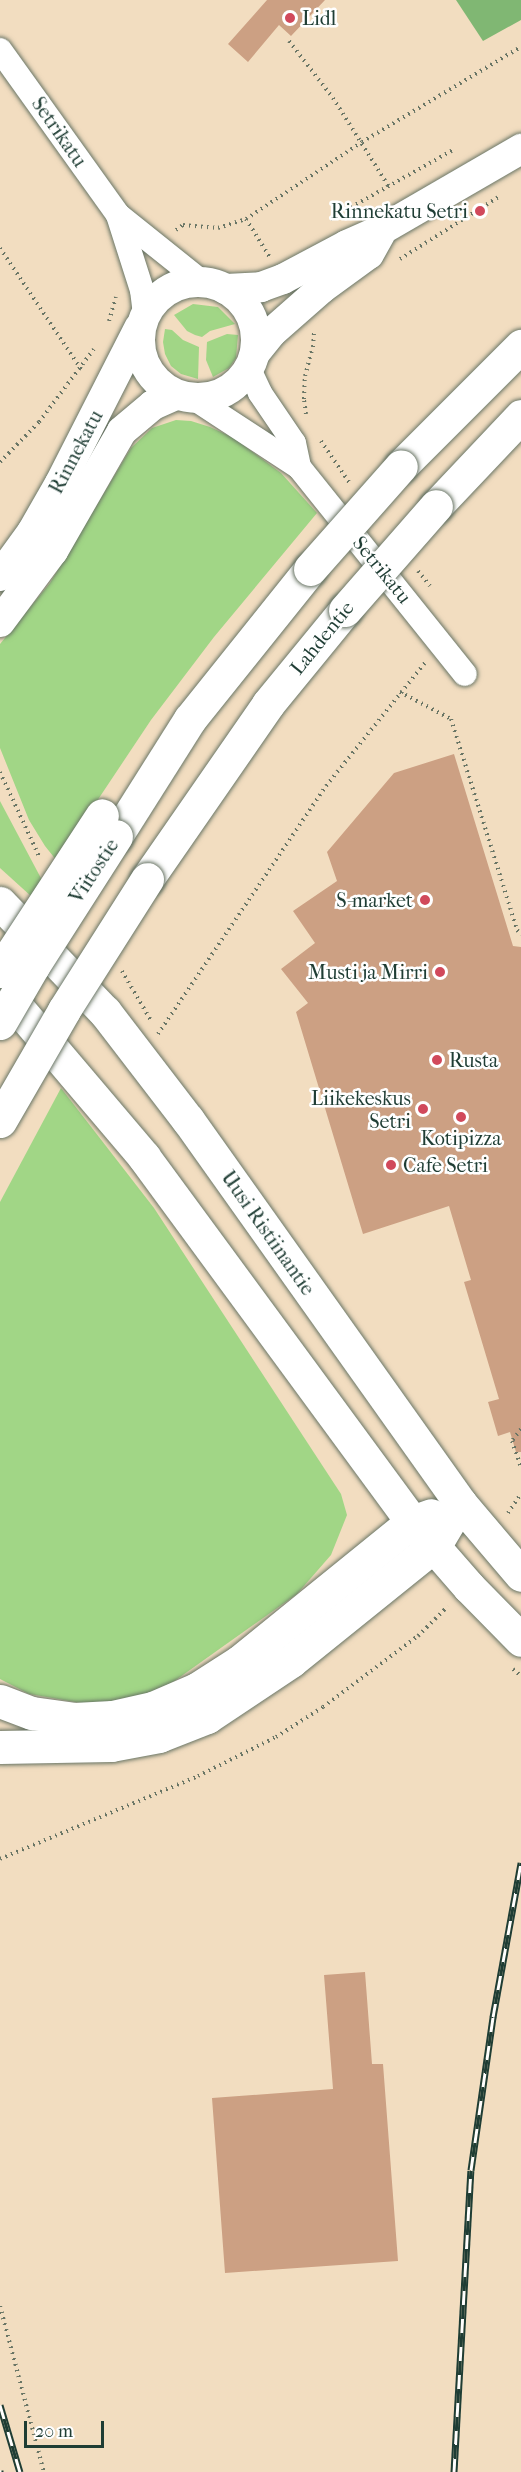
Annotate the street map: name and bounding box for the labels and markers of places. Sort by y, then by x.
place label: Lidl [302,6,336,30]
marker: Lidl [283,11,297,25]
place label: Rinnekatu Setri [331,199,468,223]
marker: Rinnekatu Setri [473,204,487,218]
place label: S-market [336,888,413,912]
marker: S-market [418,893,432,907]
place label: Musti ja Mirri [308,960,428,984]
marker: Musti ja Mirri [433,965,447,979]
place label: Rusta [449,1048,498,1072]
marker: Rusta [430,1053,444,1067]
place label: Liikekeskus Setri [311,1086,411,1133]
marker: Liikekeskus Setri [416,1102,430,1116]
marker: Kotipizza [454,1110,468,1124]
place label: Kotipizza [421,1126,501,1150]
place label: Cafe Setri [403,1153,488,1177]
marker: Cafe Setri [384,1158,398,1172]

